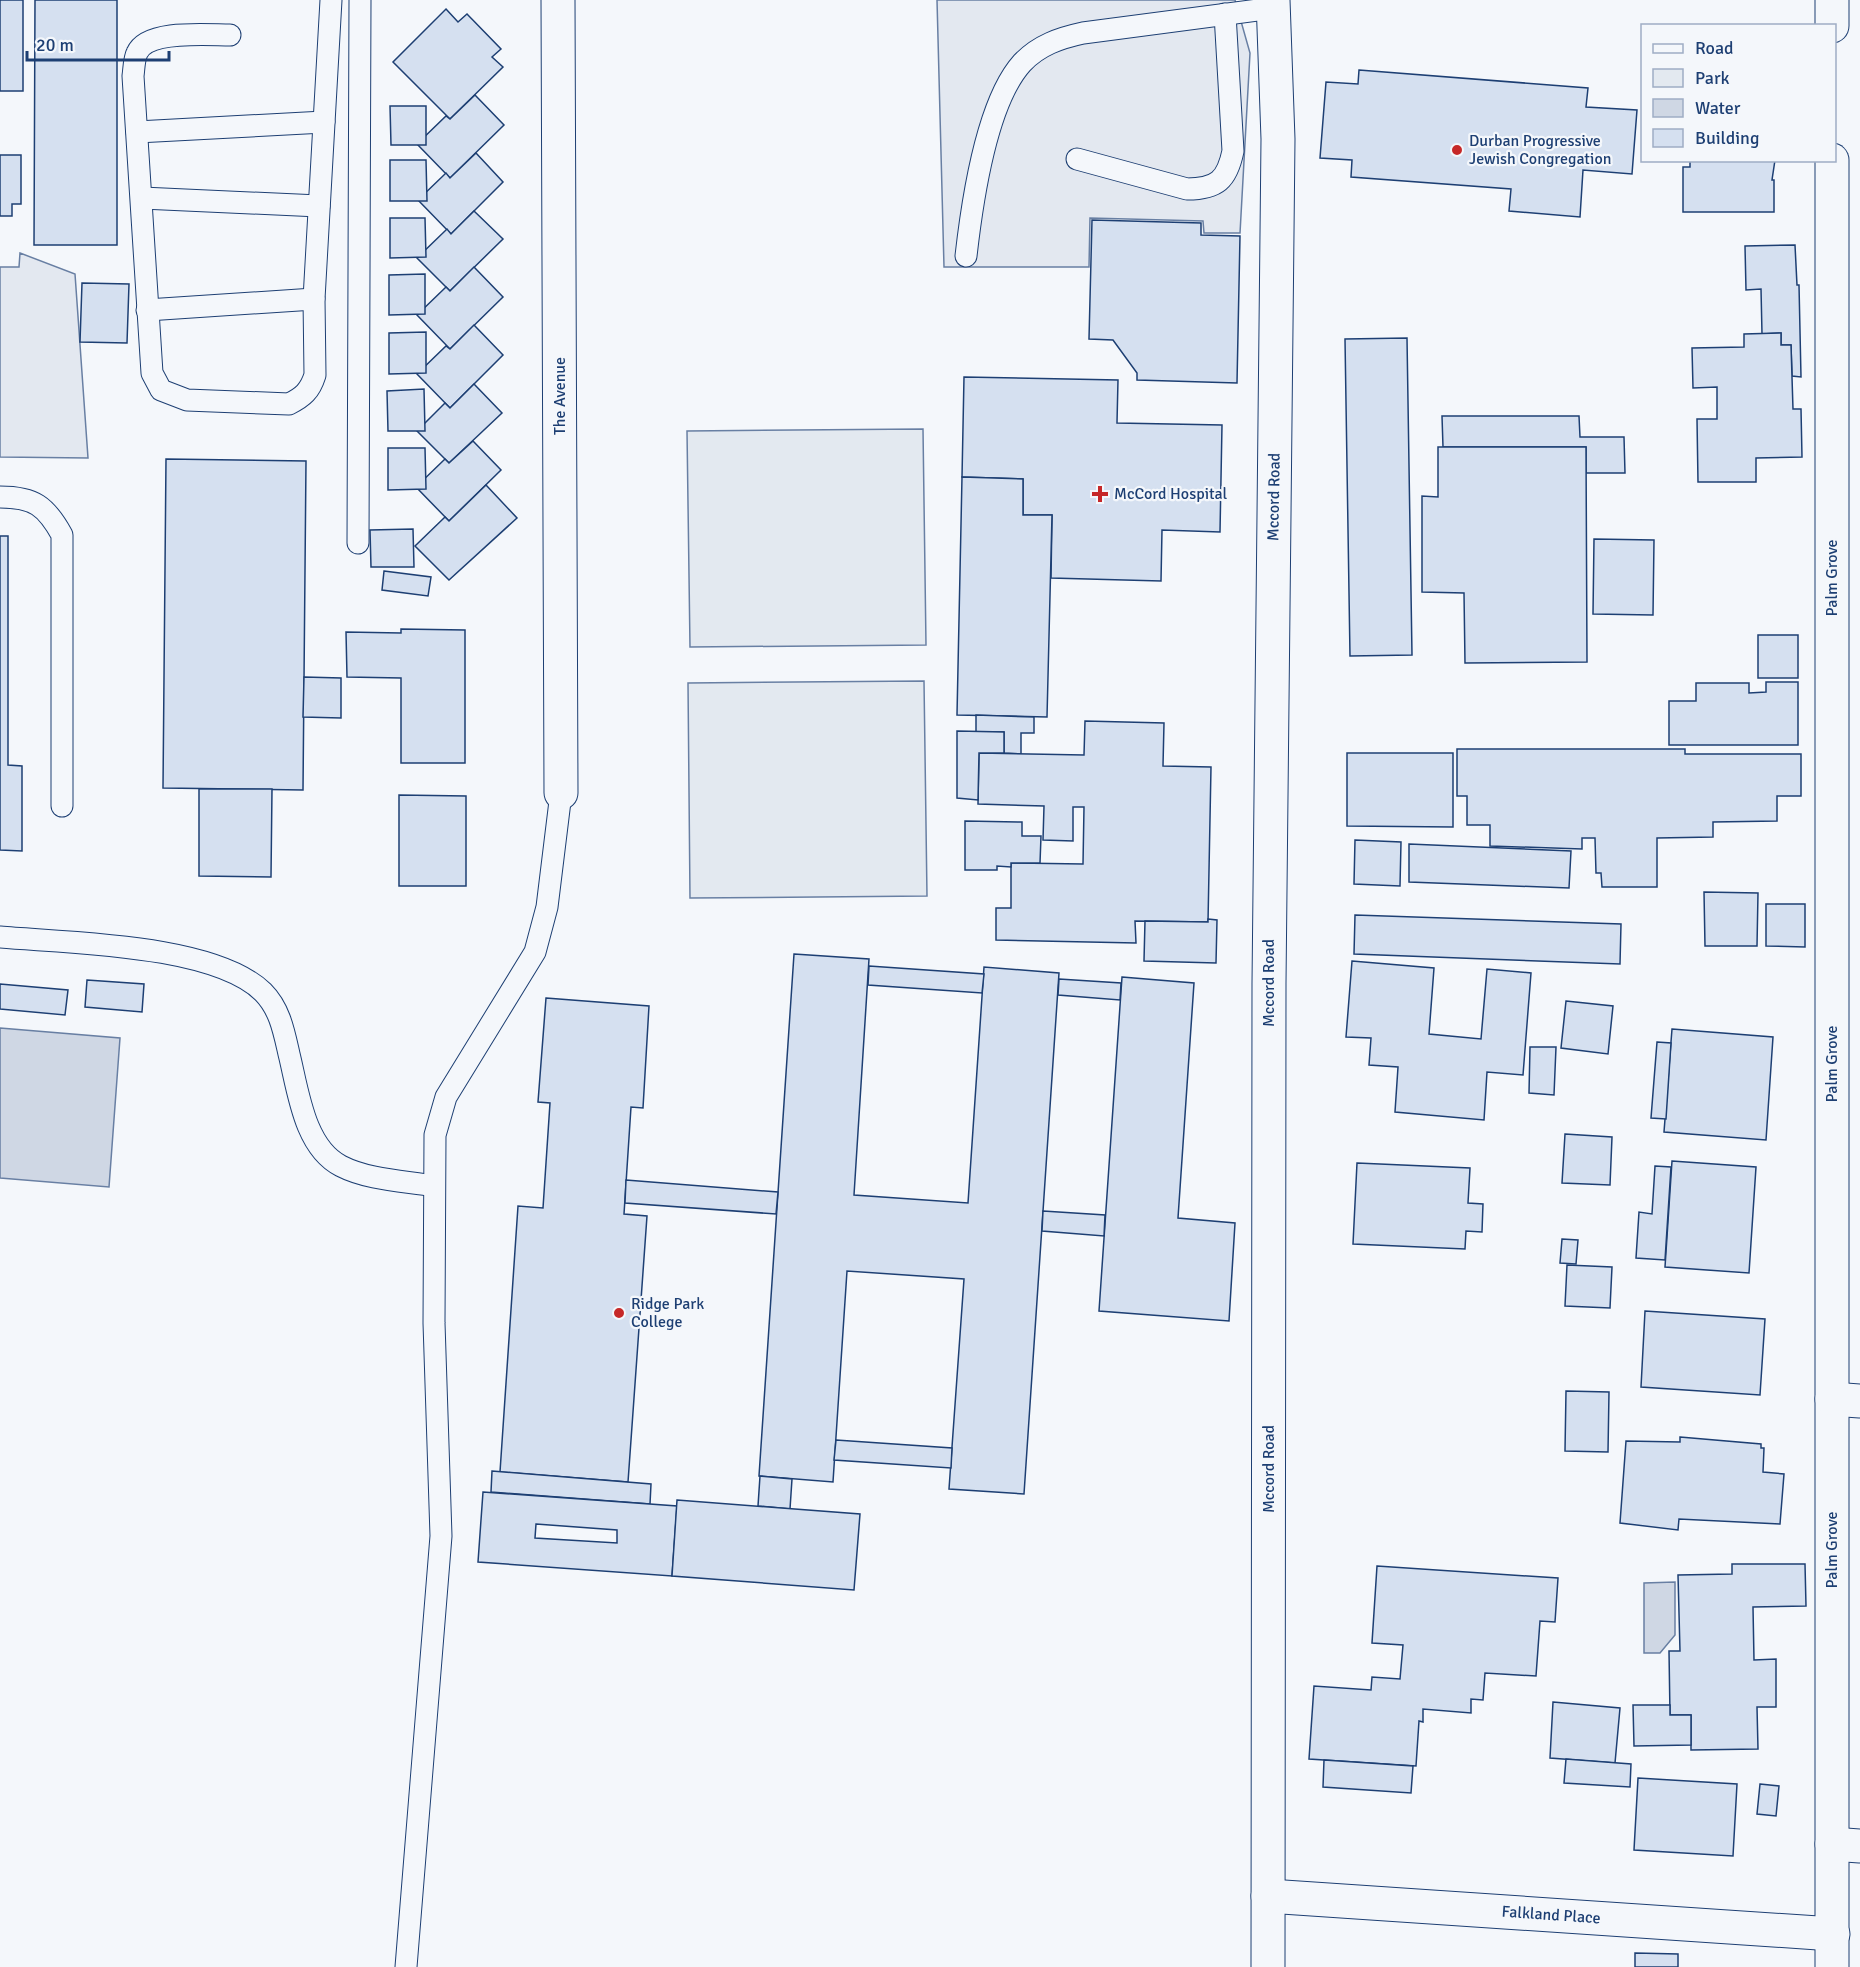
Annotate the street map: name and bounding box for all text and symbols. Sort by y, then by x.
scale bar [27,24,170,62]
legend [1641,24,1836,162]
text: 20 m [36,34,74,56]
text: Road [1695,37,1734,59]
text: Park [1695,67,1730,89]
text: Water [1695,97,1741,119]
text: Building [1695,127,1759,149]
place label: Durban Progressive Jewish Congregation [1469,131,1611,169]
marker: Durban Progressive Jewish Congregation [1450,143,1464,157]
street label: The Avenue [550,357,570,435]
street label: Mccord Road [1263,453,1285,541]
place label: McCord Hospital [1114,484,1228,504]
marker: McCord Hospital [1091,485,1109,503]
street label: Palm Grove [1822,540,1842,616]
street label: Mccord Road [1259,939,1279,1027]
street label: Palm Grove [1822,1026,1842,1102]
place label: Ridge Park College [631,1294,704,1332]
marker: Ridge Park College [612,1306,626,1320]
street label: Mccord Road [1259,1425,1279,1513]
street label: Palm Grove [1822,1512,1842,1588]
street label: Falkland Place [1501,1902,1601,1928]

